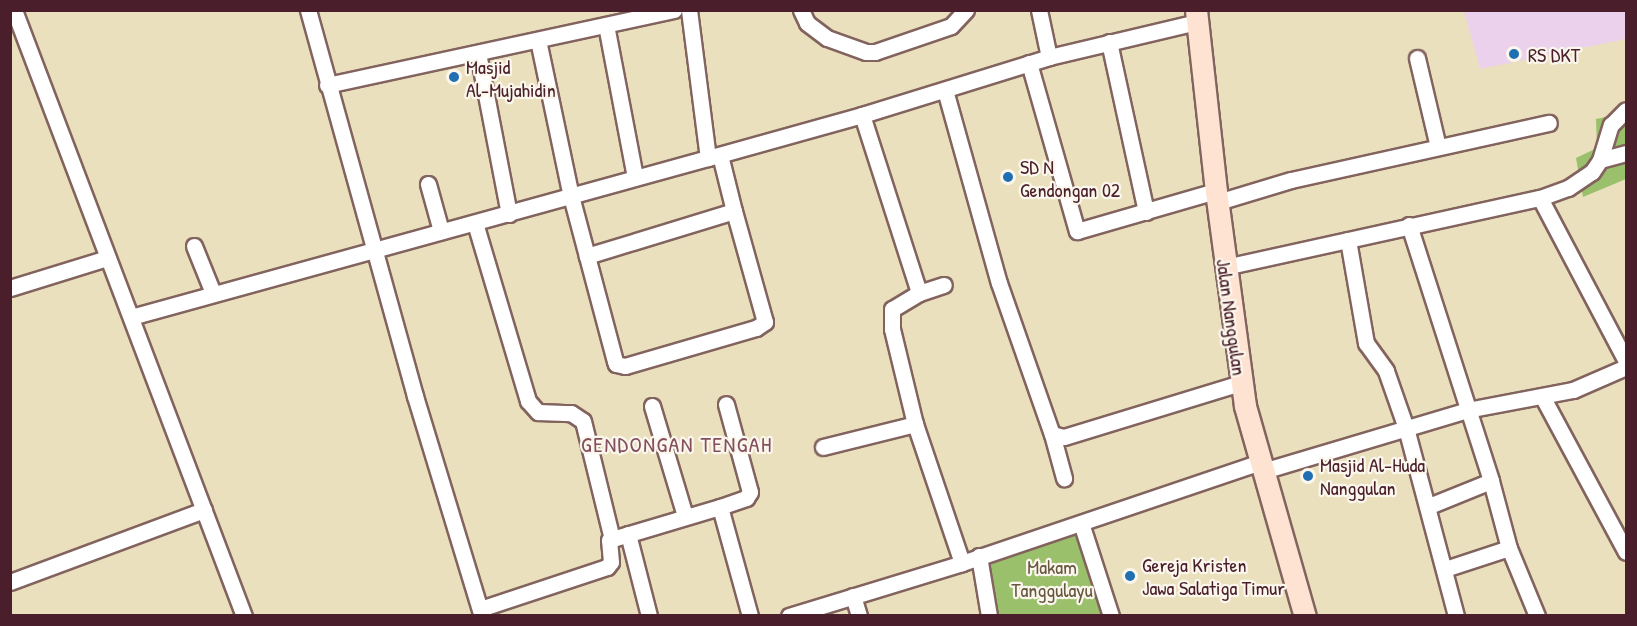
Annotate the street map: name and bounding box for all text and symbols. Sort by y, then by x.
place label: RS DKT [1528,42,1580,66]
marker: RS DKT [1505,45,1523,63]
place label: Masjid Al-Mujahidin [466,54,556,101]
marker: Masjid Al-Mujahidin [447,70,461,84]
place label: SD N Gendongan 02 [1020,154,1120,201]
marker: SD N Gendongan 02 [1001,170,1015,184]
street label: Jalan Nanggulan [1212,257,1252,377]
district label: GENDONGAN TENGAH [581,432,773,458]
place label: Masjid Al-Huda Nanggulan [1320,452,1425,499]
marker: Masjid Al-Huda Nanggulan [1301,469,1315,483]
place label: Gereja Kristen Jawa Salatiga Timur [1142,552,1285,599]
park label: Makam Tanggulayu [1011,554,1093,601]
marker: Gereja Kristen Jawa Salatiga Timur [1123,569,1137,583]

